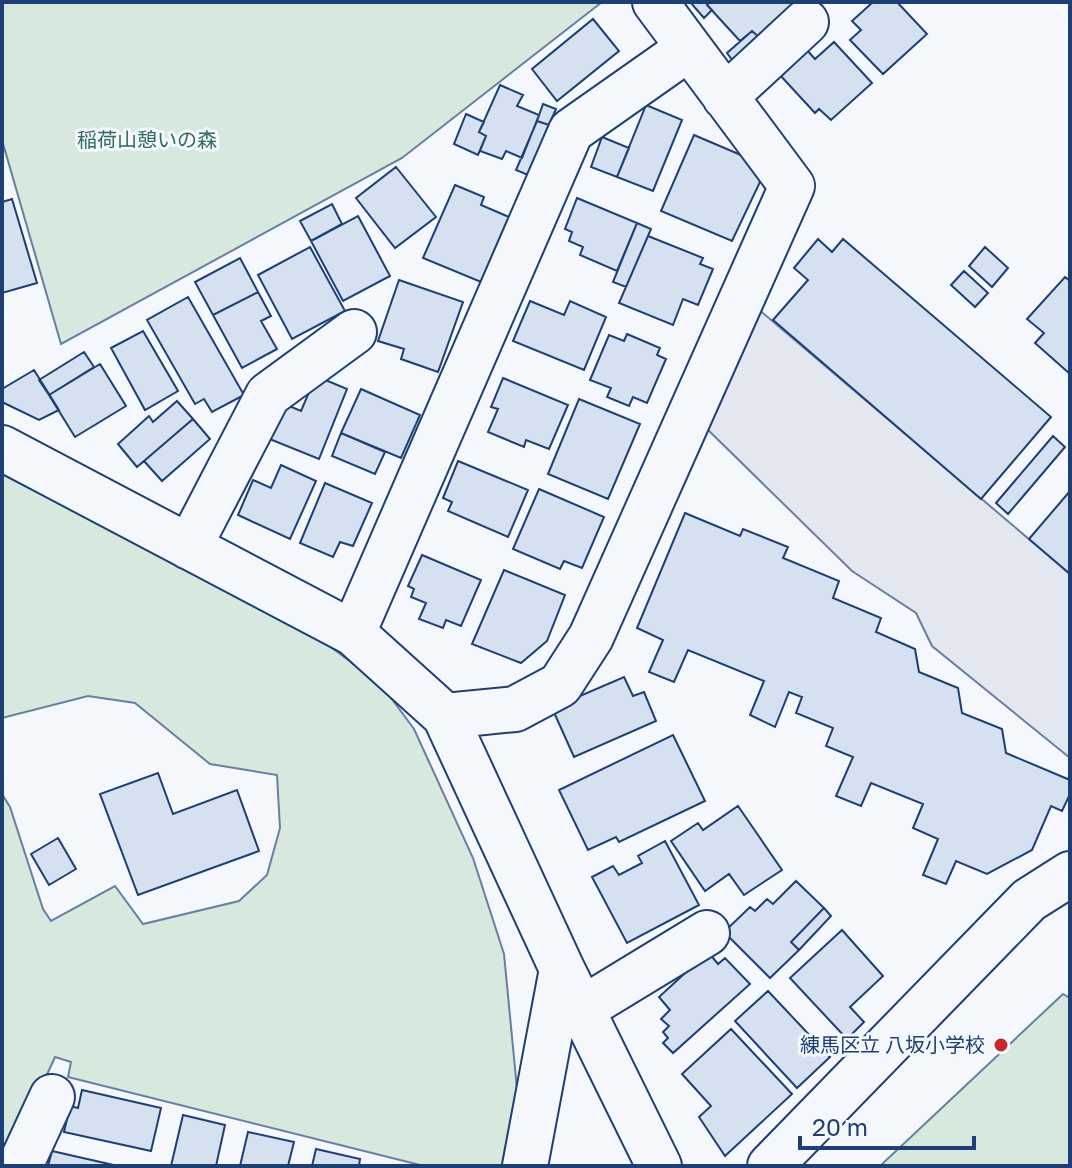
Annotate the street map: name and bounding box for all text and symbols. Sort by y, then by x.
park label: 稲荷山憩いの森 [77,127,217,151]
place label: 練馬区立 八坂小学校 [800,1032,985,1056]
marker: 練馬区立 八坂小学校 [992,1036,1010,1054]
scale bar [800,1100,974,1150]
text: 20 m [812,1112,868,1141]

